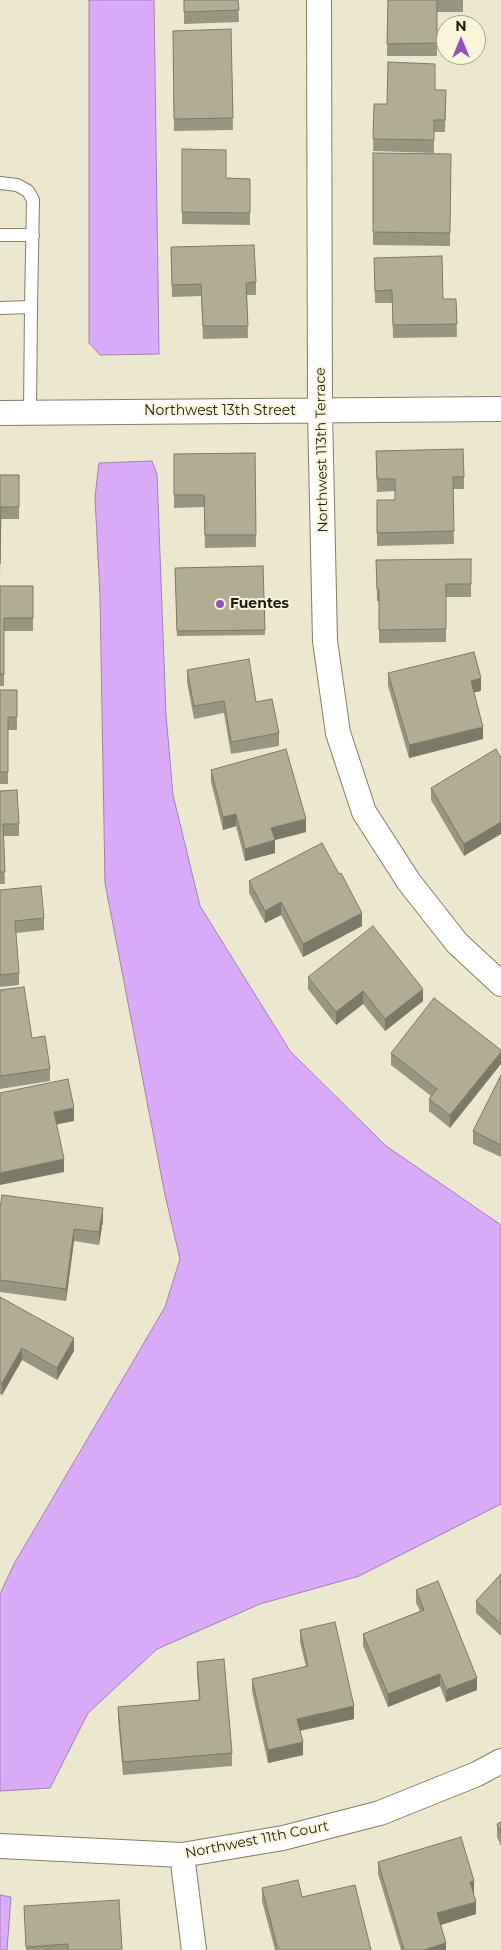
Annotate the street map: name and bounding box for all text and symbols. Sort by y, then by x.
north arrow [436,15,486,65]
text: N [455,17,467,35]
street label: Northwest 113th Terrace [312,367,332,533]
street label: Northwest 13th Street [144,403,296,419]
place label: Fuentes [230,596,289,612]
marker: Fuentes [214,598,226,610]
street label: Northwest 11th Court [184,1818,330,1862]

